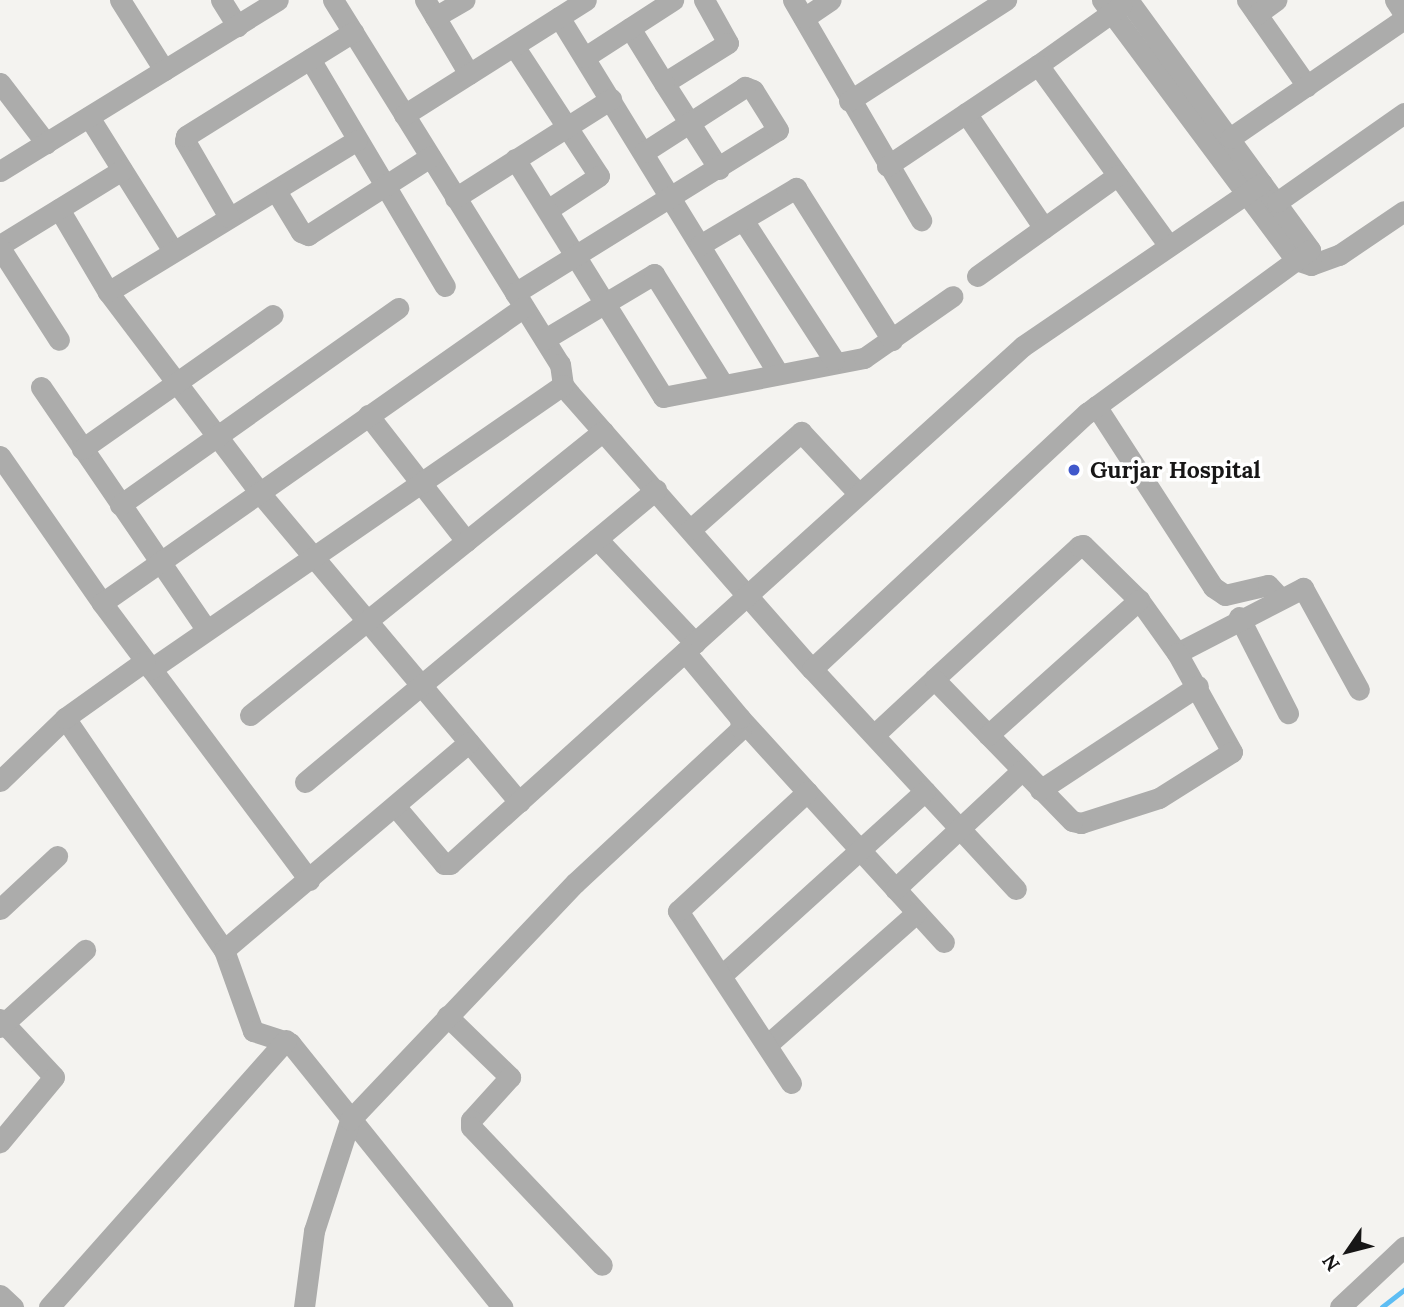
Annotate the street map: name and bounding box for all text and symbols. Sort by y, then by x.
place label: Gurjar Hospital [1090,456,1261,484]
marker: Gurjar Hospital [1064,460,1084,480]
north arrow [1313,1216,1383,1286]
text: N [1317,1250,1345,1276]

